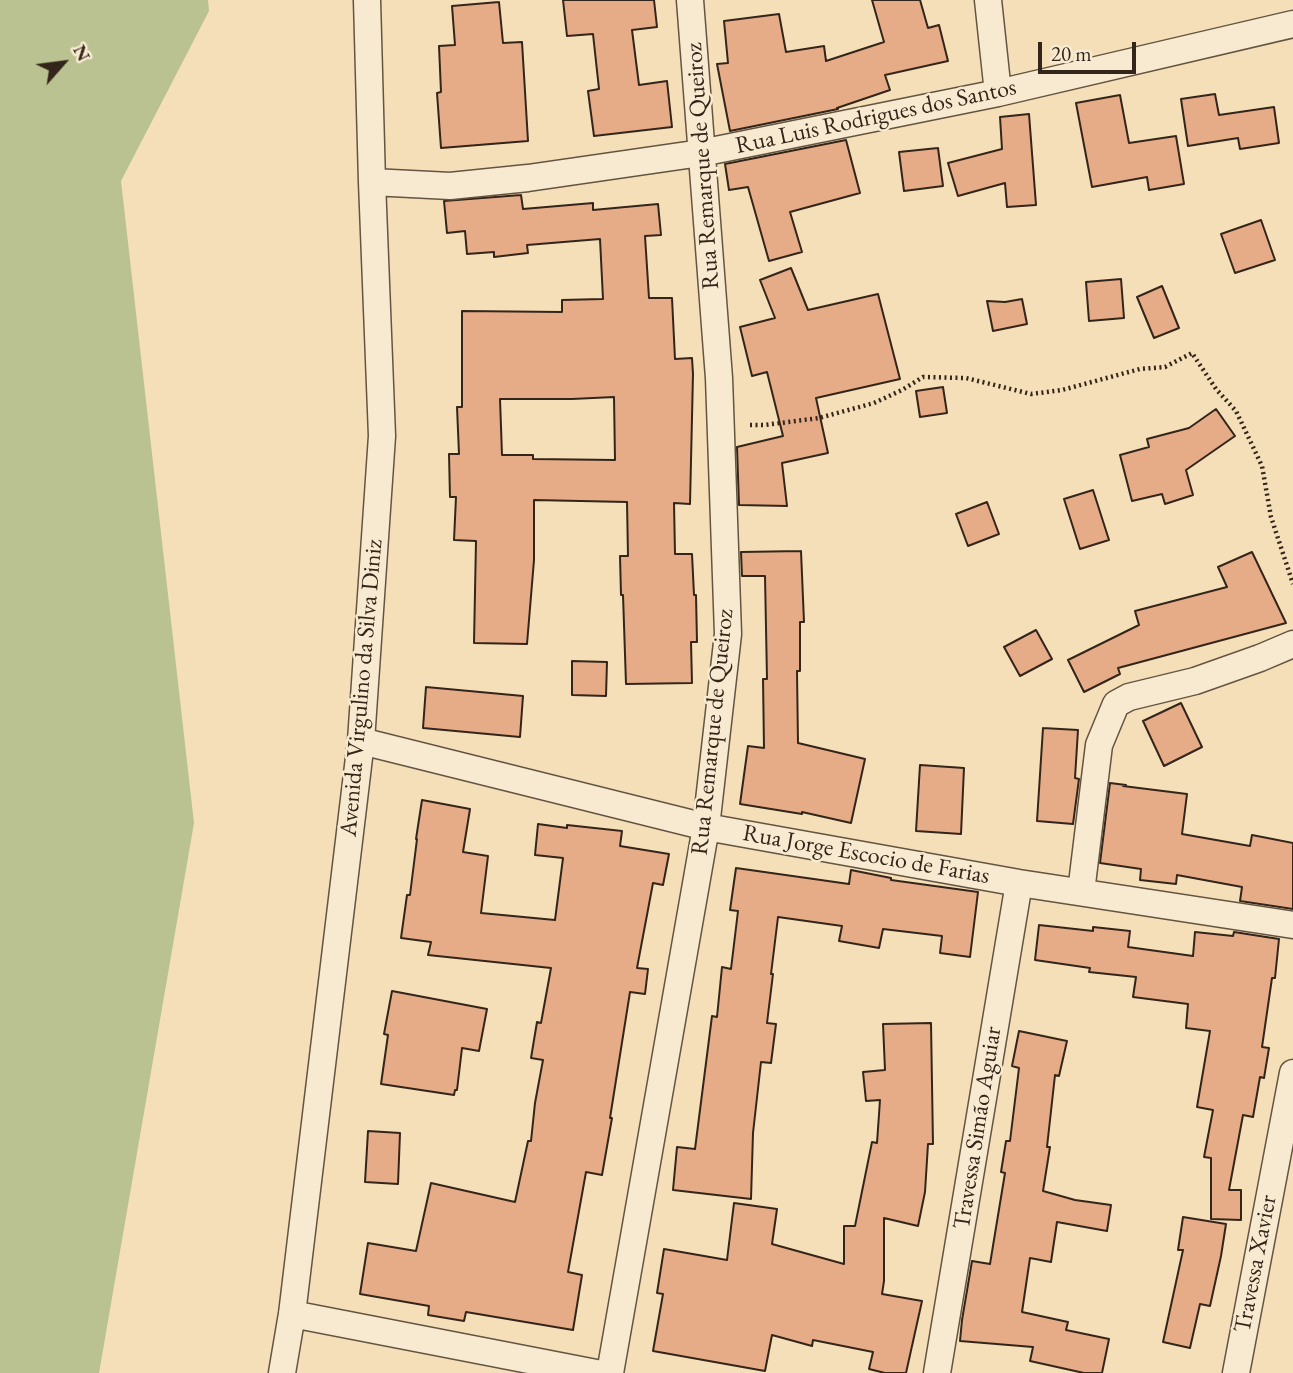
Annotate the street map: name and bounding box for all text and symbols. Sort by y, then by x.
north arrow [28,28,98,98]
scale bar [1041,28,1139,72]
text: N [67,40,97,66]
text: 20 m [1051,40,1092,67]
street label: Rua Remarque de Queiroz [680,42,726,290]
street label: Rua Luis Rodrigues dos Santos [733,73,1019,161]
street label: Avenida Virgulino da Silva Diniz [335,538,389,838]
street label: Rua Remarque de Queiroz [686,608,740,856]
street label: Rua Jorge Escocio de Farias [740,819,992,891]
street label: Travessa Simão Aguiar [948,1024,1008,1232]
street label: Travessa Xavier [1229,1193,1283,1335]

